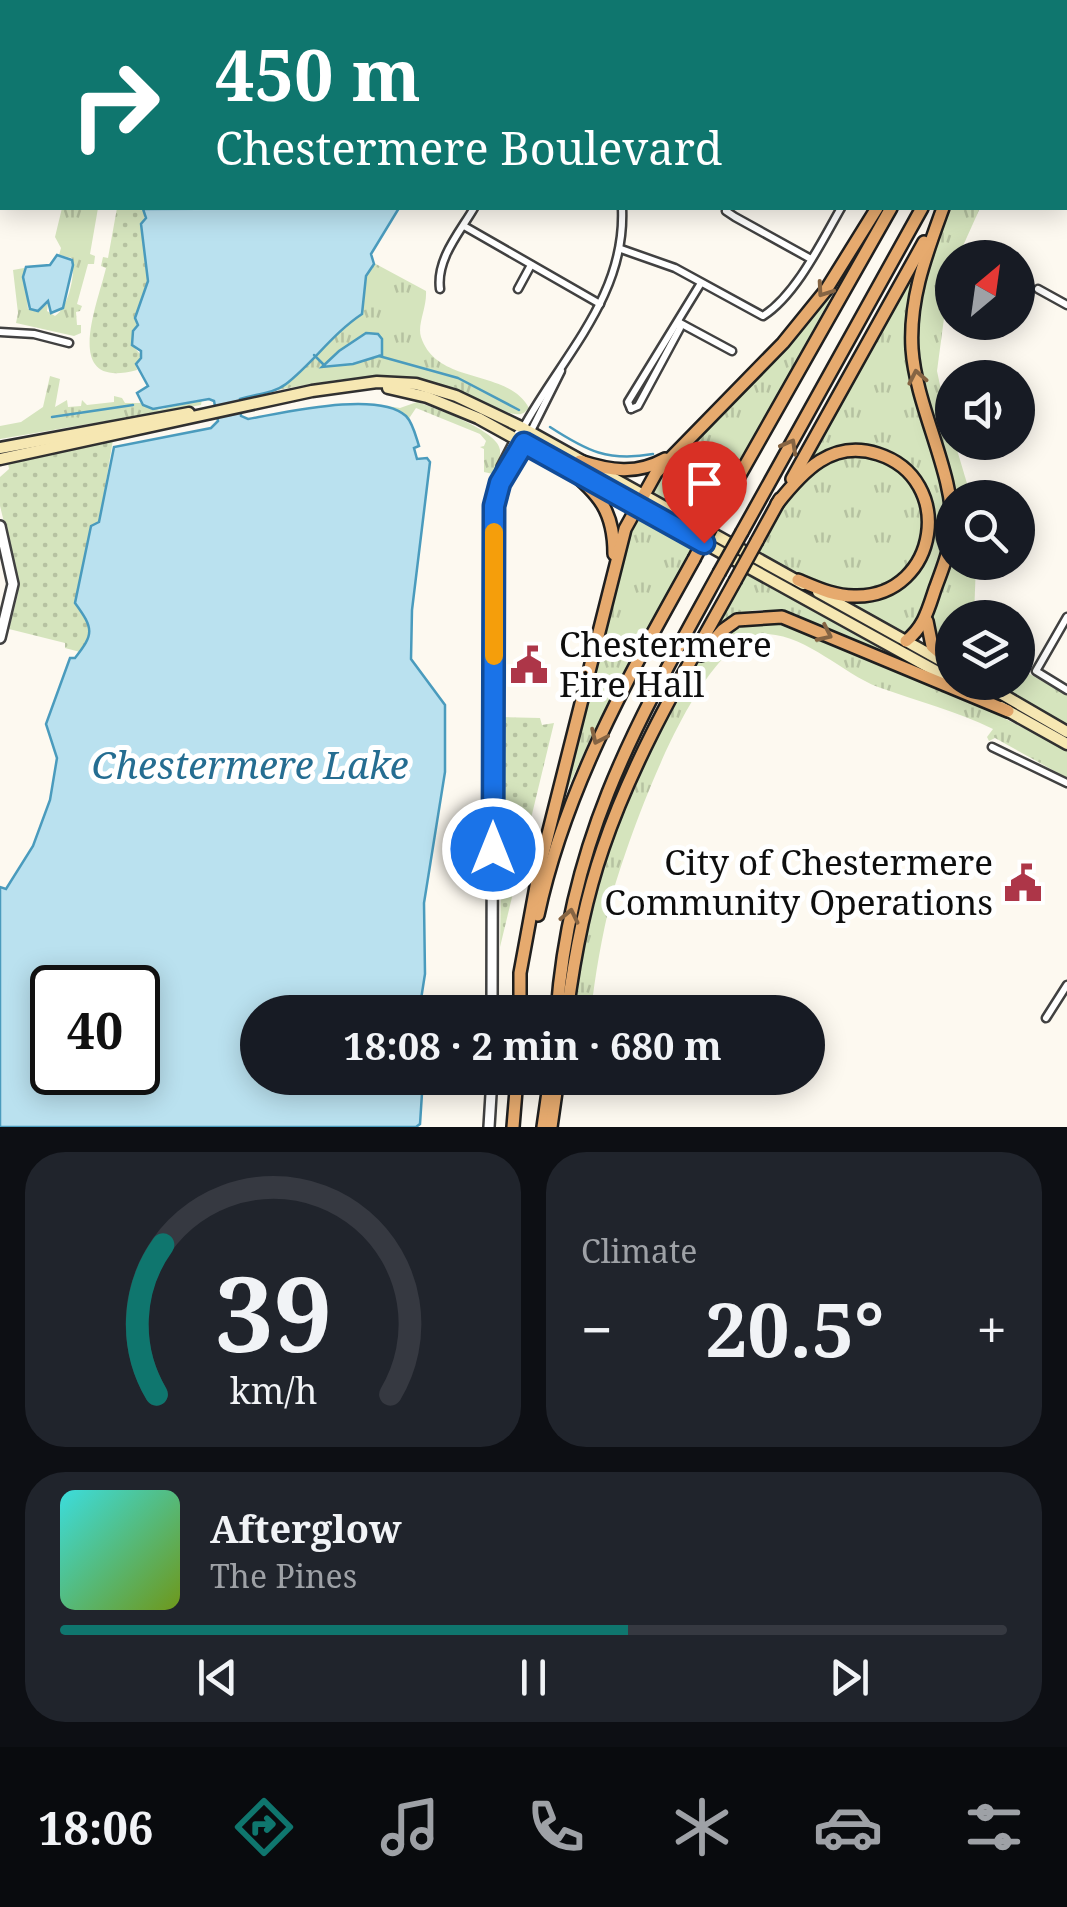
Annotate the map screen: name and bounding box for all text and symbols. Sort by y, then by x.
text: 450 m [215,26,421,122]
icon: right [50,40,180,170]
text: Chestermere Boulevard [215,117,722,178]
north arrow [935,240,1035,340]
map controls [935,240,1035,700]
one-way arrow [818,278,837,297]
button: sound [935,360,1035,460]
one-way arrow [907,369,928,386]
one-way arrow [777,439,797,457]
pin [662,441,747,544]
icon: arrive [677,456,732,511]
button: search [935,480,1035,580]
button: layers [935,600,1035,700]
place label: Chestermere Fire Hall [559,620,772,707]
one-way arrow [815,622,833,642]
public building icon: Chestermere Fire Hall [508,644,550,686]
one-way arrow [590,727,610,745]
water label: Chestermere Lake [91,738,409,790]
position arrow [441,797,545,901]
place label: City of Chestermere Community Operations [604,838,993,925]
public building icon: City of Chestermere Community Operations [1002,862,1044,904]
one-way arrow [558,908,579,925]
speed limit sign: 40 [30,965,160,1095]
text: 18:08 · 2 min · 680 m [343,1019,722,1071]
text: Climate [581,1229,697,1272]
text: 39 [214,1241,332,1382]
text: 20.5° [705,1277,884,1379]
text: − [581,1291,613,1366]
text: + [976,1291,1007,1366]
text: km/h [229,1366,317,1414]
text: Afterglow [210,1502,402,1554]
text: The Pines [210,1554,357,1597]
icon: previous [190,1650,245,1705]
icon: pause [506,1650,561,1705]
icon: next [822,1650,877,1705]
icon: directions [229,1792,299,1862]
icon: music [375,1792,445,1862]
icon: phone [521,1792,591,1862]
icon: climate [667,1792,737,1862]
icon: car [813,1792,883,1862]
icon: filters [959,1792,1029,1862]
text: 18:06 [38,1797,153,1858]

